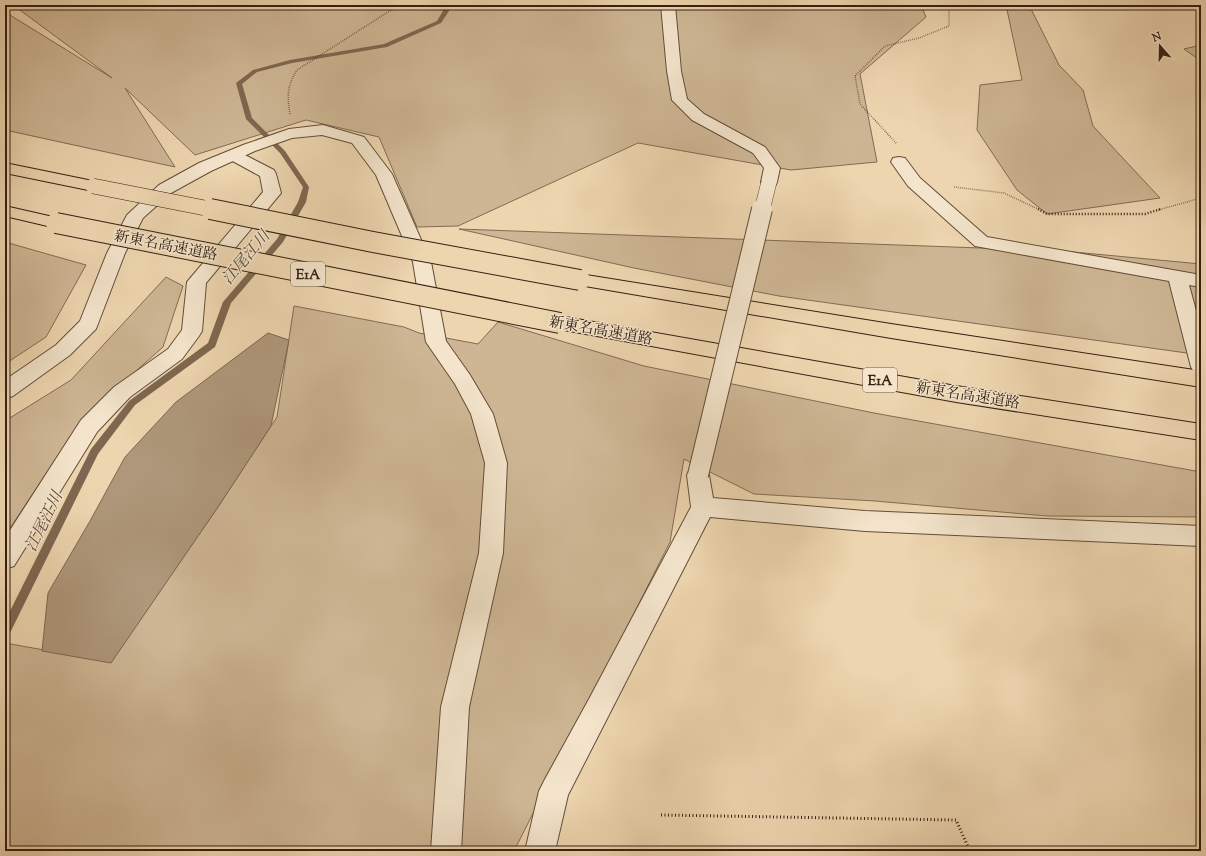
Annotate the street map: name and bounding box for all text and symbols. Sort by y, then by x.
north arrow [1140,26,1180,66]
text: N [1149,28,1164,47]
water label: 江尾江川 [218,225,278,291]
street label: 新東名高速道路 [112,226,219,267]
road number: E1A [291,262,325,286]
street label: 新東名高速道路 [547,312,654,351]
road number: E1A [863,368,897,392]
street label: 新東名高速道路 [914,378,1021,415]
water label: 江尾江川 [21,487,70,556]

